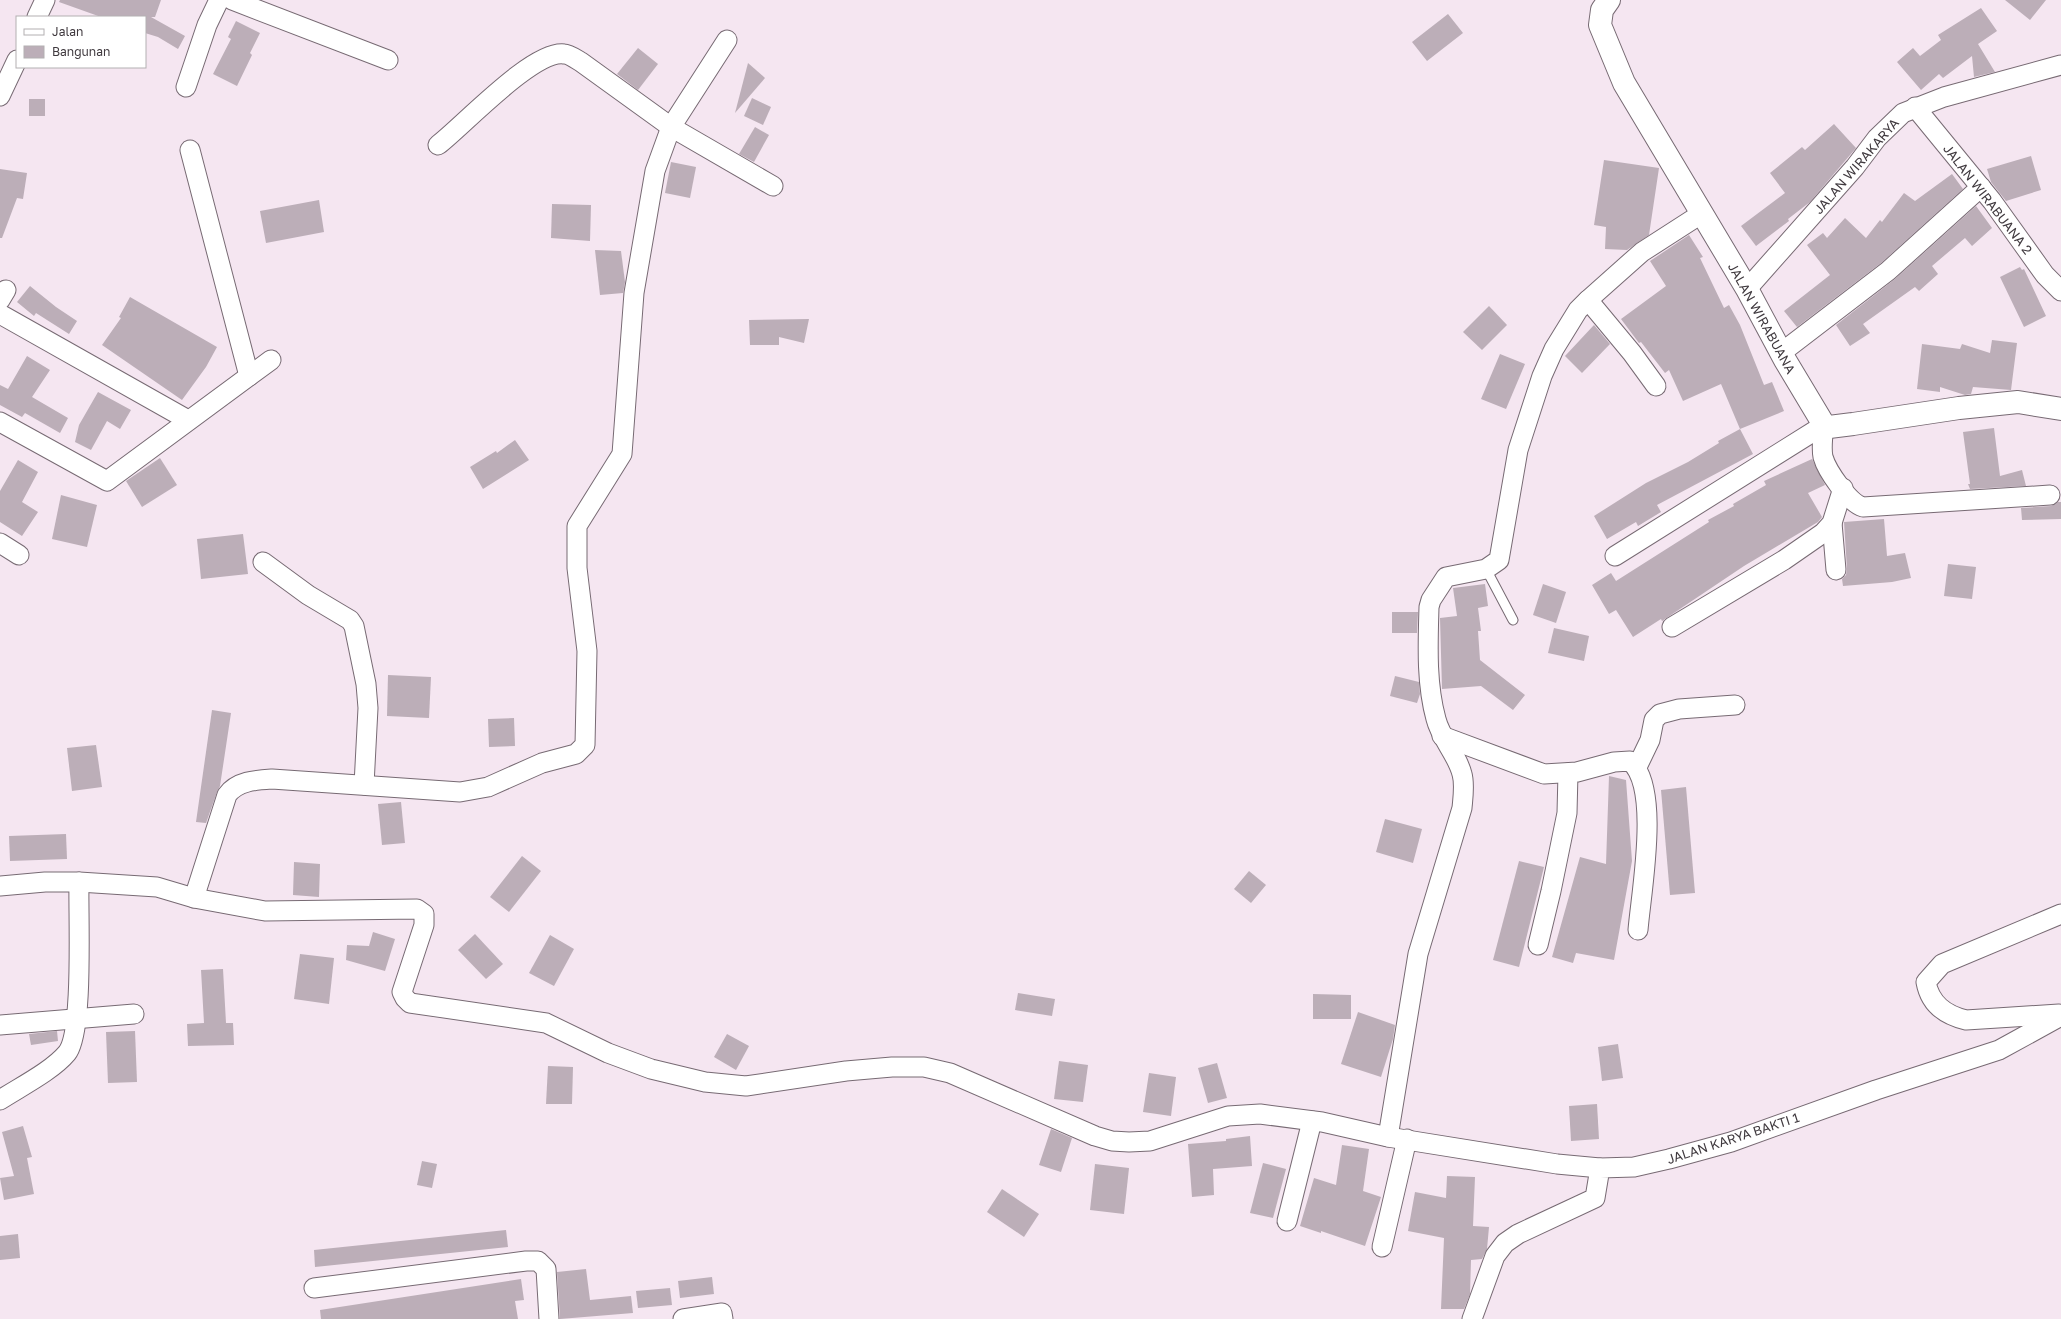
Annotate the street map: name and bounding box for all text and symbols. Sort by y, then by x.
legend [16,16,146,68]
text: Jalan [52,24,83,39]
text: Bangunan [52,44,110,59]
street label: JALAN WIRAKARYA [1810,115,1902,217]
street label: JALAN WIRABUANA 2 [1940,141,2036,257]
street label: JALAN WIRABUANA [1725,260,1799,377]
street label: JALAN KARYA BAKTI 1 [1665,1109,1801,1167]

